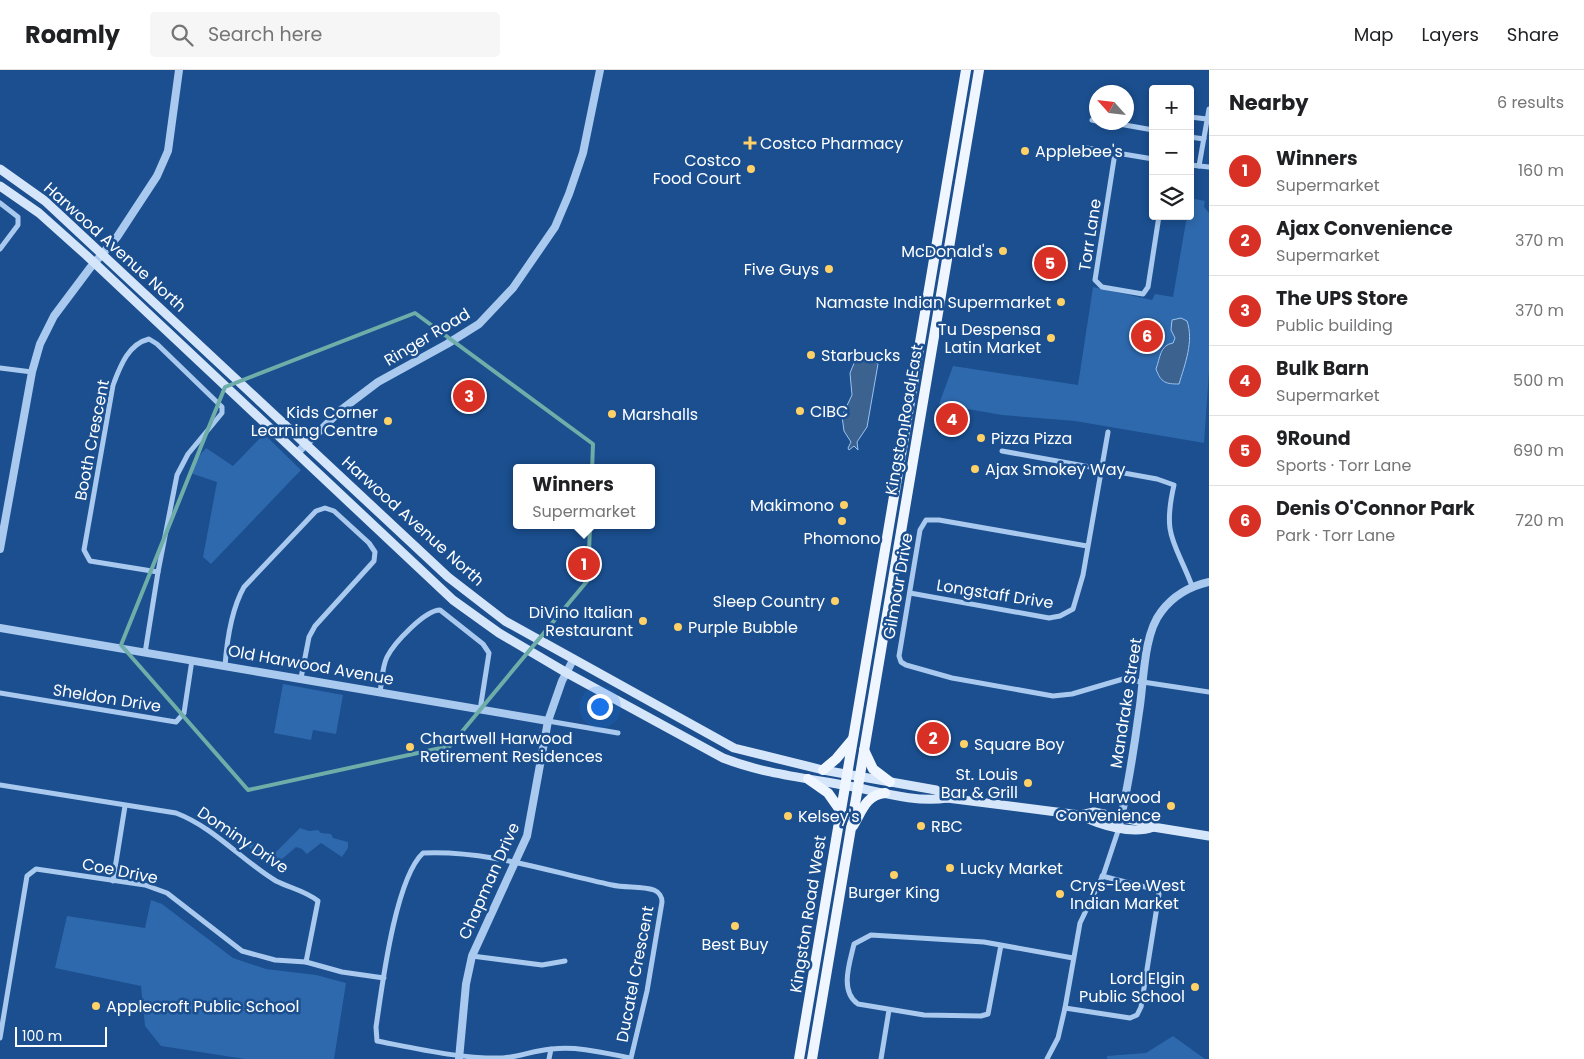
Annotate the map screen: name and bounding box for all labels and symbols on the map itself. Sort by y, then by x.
north arrow [1089,85,1134,130]
place label: Costco Pharmacy [760,132,903,155]
marker: Costco Pharmacy [744,137,756,149]
place label: Applebee's [1035,140,1123,163]
marker: Applebee's [1019,145,1031,157]
place label: Costco Food Court [653,149,741,190]
marker: Costco Food Court [745,163,757,175]
street label: Harwood Avenue North [39,177,191,317]
street label: Torr Lane [1073,197,1107,273]
place label: McDonald's [901,240,993,263]
pin: 5 [1034,244,1066,282]
marker: McDonald's [997,245,1009,257]
place label: Five Guys [744,258,819,281]
marker: Five Guys [823,263,835,275]
place label: Namaste Indian Supermarket [815,291,1051,314]
marker: Namaste Indian Supermarket [1055,296,1067,308]
street label: Ringer Road [380,302,474,372]
pin: 6 [1131,317,1163,355]
place label: Tu Despensa Latin Market [938,318,1041,359]
marker: Tu Despensa Latin Market [1045,332,1057,344]
street label: Kingston Road East [879,343,929,497]
place label: Starbucks [821,344,900,367]
marker: Starbucks [805,349,817,361]
street label: Booth Crescent [69,377,115,503]
pin: 3 [453,377,485,415]
place label: CIBC [810,400,848,423]
pin: 4 [936,400,968,438]
place label: Kids Corner Learning Centre [251,401,378,442]
place label: Marshalls [622,403,698,426]
marker: CIBC [794,405,806,417]
marker: Marshalls [606,408,618,420]
marker: Kids Corner Learning Centre [382,415,394,427]
place label: Pizza Pizza [991,427,1072,450]
marker: Pizza Pizza [975,432,987,444]
street label: Harwood Avenue North [337,451,489,591]
place label: Ajax Smokey Way [985,458,1126,481]
marker: Ajax Smokey Way [969,463,981,475]
place label: Makimono [750,494,834,517]
marker: Makimono [838,499,850,511]
marker: Phomono [836,515,848,527]
place label: Phomono [804,527,880,550]
street label: Gilmour Drive [877,531,919,641]
pin: 1 [568,545,600,583]
street label: Longstaff Drive [935,573,1055,615]
place label: Sleep Country [713,590,825,613]
marker: Sleep Country [829,595,841,607]
place label: DiVino Italian Restaurant [529,601,633,642]
marker: DiVino Italian Restaurant [637,615,649,627]
place label: Purple Bubble [688,616,798,639]
marker: Purple Bubble [672,621,684,633]
street label: Mandrake Street [1104,636,1148,770]
street label: Old Harwood Avenue [226,639,396,691]
street label: Sheldon Drive [51,678,163,718]
your location [587,694,613,720]
pin: 2 [917,719,949,757]
place label: Chartwell Harwood Retirement Residences [420,727,603,768]
place label: Square Boy [974,733,1064,756]
marker: Square Boy [958,738,970,750]
marker: Chartwell Harwood Retirement Residences [404,741,416,753]
place label: St. Louis Bar & Grill [941,763,1018,804]
marker: St. Louis Bar & Grill [1022,777,1034,789]
place label: Harwood Convenience [1055,786,1161,827]
marker: Harwood Convenience [1165,800,1177,812]
street label: Dominy Drive [193,801,293,879]
place label: Kelsey's [798,805,860,828]
marker: Kelsey's [782,810,794,822]
place label: RBC [931,815,963,838]
street label: Chapman Drive [453,819,525,943]
marker: RBC [915,820,927,832]
street label: Kingston Road West [784,833,832,994]
street label: Coe Drive [80,852,160,890]
place label: Lucky Market [960,857,1063,880]
marker: Lucky Market [944,862,956,874]
marker: Burger King [888,869,900,881]
place label: Crys-Lee West Indian Market [1070,874,1185,915]
place label: Burger King [848,881,940,904]
marker: Crys-Lee West Indian Market [1054,888,1066,900]
street label: Ducatel Crescent [611,904,660,1044]
marker: Best Buy [729,920,741,932]
place label: Best Buy [701,933,769,956]
place label: Lord Elgin Public School [1079,967,1185,1008]
marker: Lord Elgin Public School [1189,981,1201,993]
place label: Applecroft Public School [106,995,300,1018]
marker: Applecroft Public School [90,1000,102,1012]
scale bar [15,1024,108,1047]

